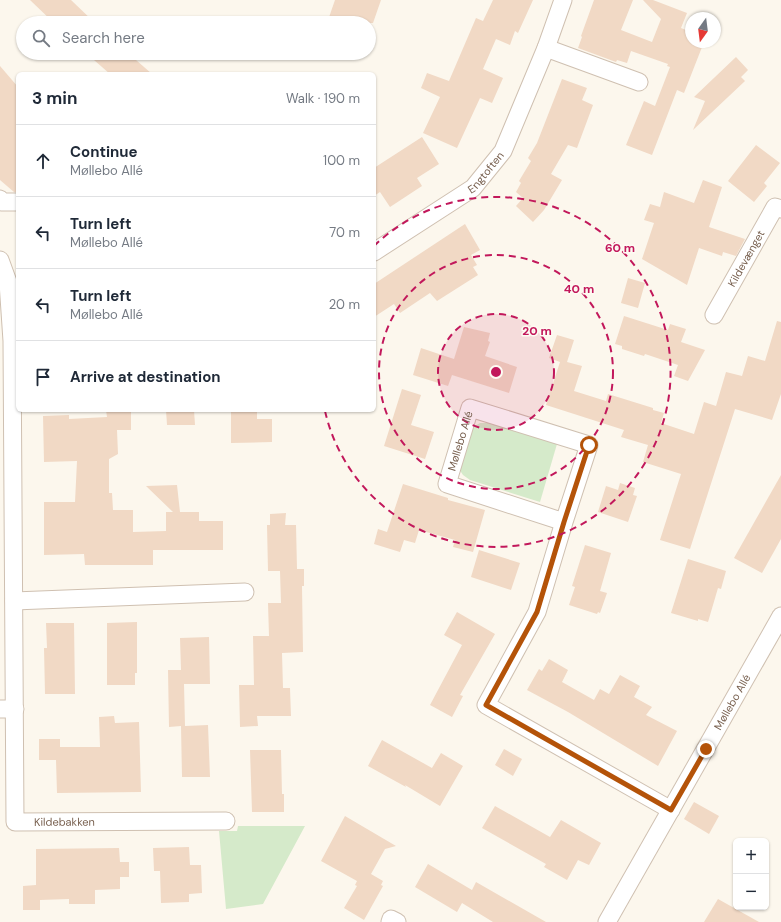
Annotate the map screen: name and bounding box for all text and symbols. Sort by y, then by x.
north arrow [685,12,721,48]
search box [16,16,376,60]
icon: search [30,27,52,49]
text: Search here [62,28,145,48]
text: 3 min [32,87,77,109]
text: Walk · 190 m [286,90,360,107]
text: Continue [70,142,138,162]
street label: Engtoften [465,149,507,197]
icon: ahead [32,150,54,172]
text: 100 m [323,152,360,169]
text: Møllebo Allé [70,162,143,179]
text: Turn left [70,214,131,234]
icon: left [32,222,54,244]
text: 70 m [329,224,360,241]
street label: Kildevænget [724,228,767,289]
text: Møllebo Allé [70,234,143,251]
text: 60 m [605,240,635,256]
text: 40 m [564,281,594,297]
text: Turn left [70,286,131,306]
icon: left [32,294,54,316]
text: 20 m [329,296,360,313]
text: Møllebo Allé [70,306,143,323]
text: 20 m [522,323,552,339]
centre of rings [489,365,503,379]
icon: arrive [32,366,54,388]
text: Arrive at destination [70,367,221,387]
street label: Møllebo Allé [444,409,476,473]
route start [580,436,598,454]
street label: Møllebo Allé [711,672,753,732]
route end [697,740,715,758]
street label: Kildebakken [34,815,95,829]
map controls [733,838,769,910]
button: + [733,838,769,874]
button: − [733,874,769,910]

